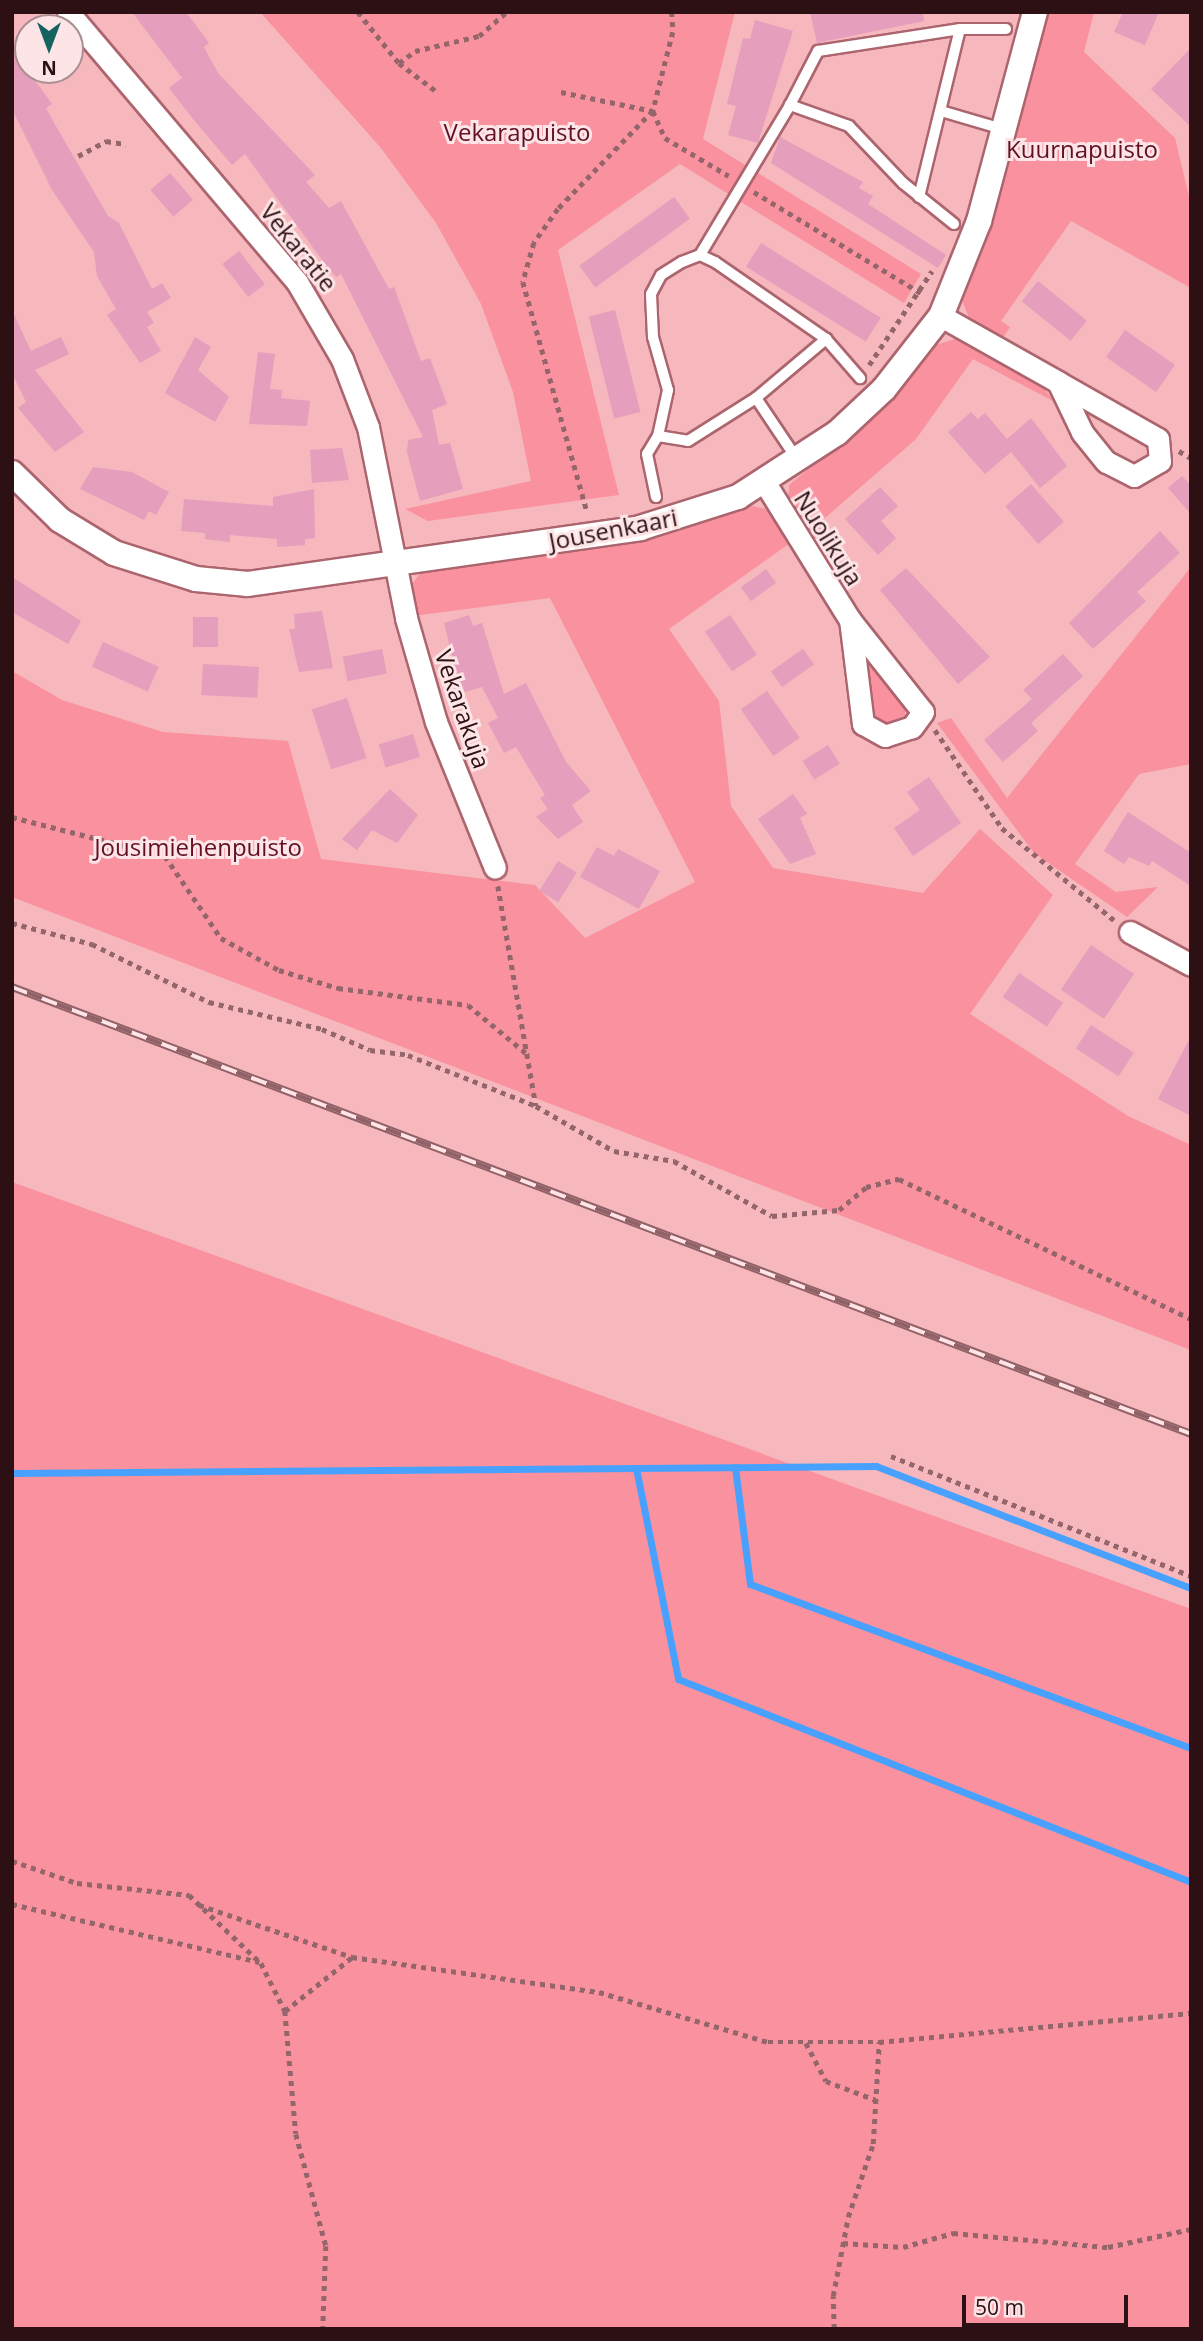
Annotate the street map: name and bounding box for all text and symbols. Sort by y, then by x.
north arrow [14,14,84,84]
text: N [41,55,57,81]
park label: Vekarapuisto [444,118,590,146]
park label: Kuurnapuisto [1006,135,1158,163]
street label: Vekaratie [255,197,343,297]
street label: Nuolikuja [789,485,869,591]
street label: Jousenkaari [546,502,680,556]
street label: Vekarakuja [429,646,497,772]
park label: Jousimiehenpuisto [94,833,302,861]
scale bar [965,2282,1131,2326]
text: 50 m [975,2293,1024,2321]

